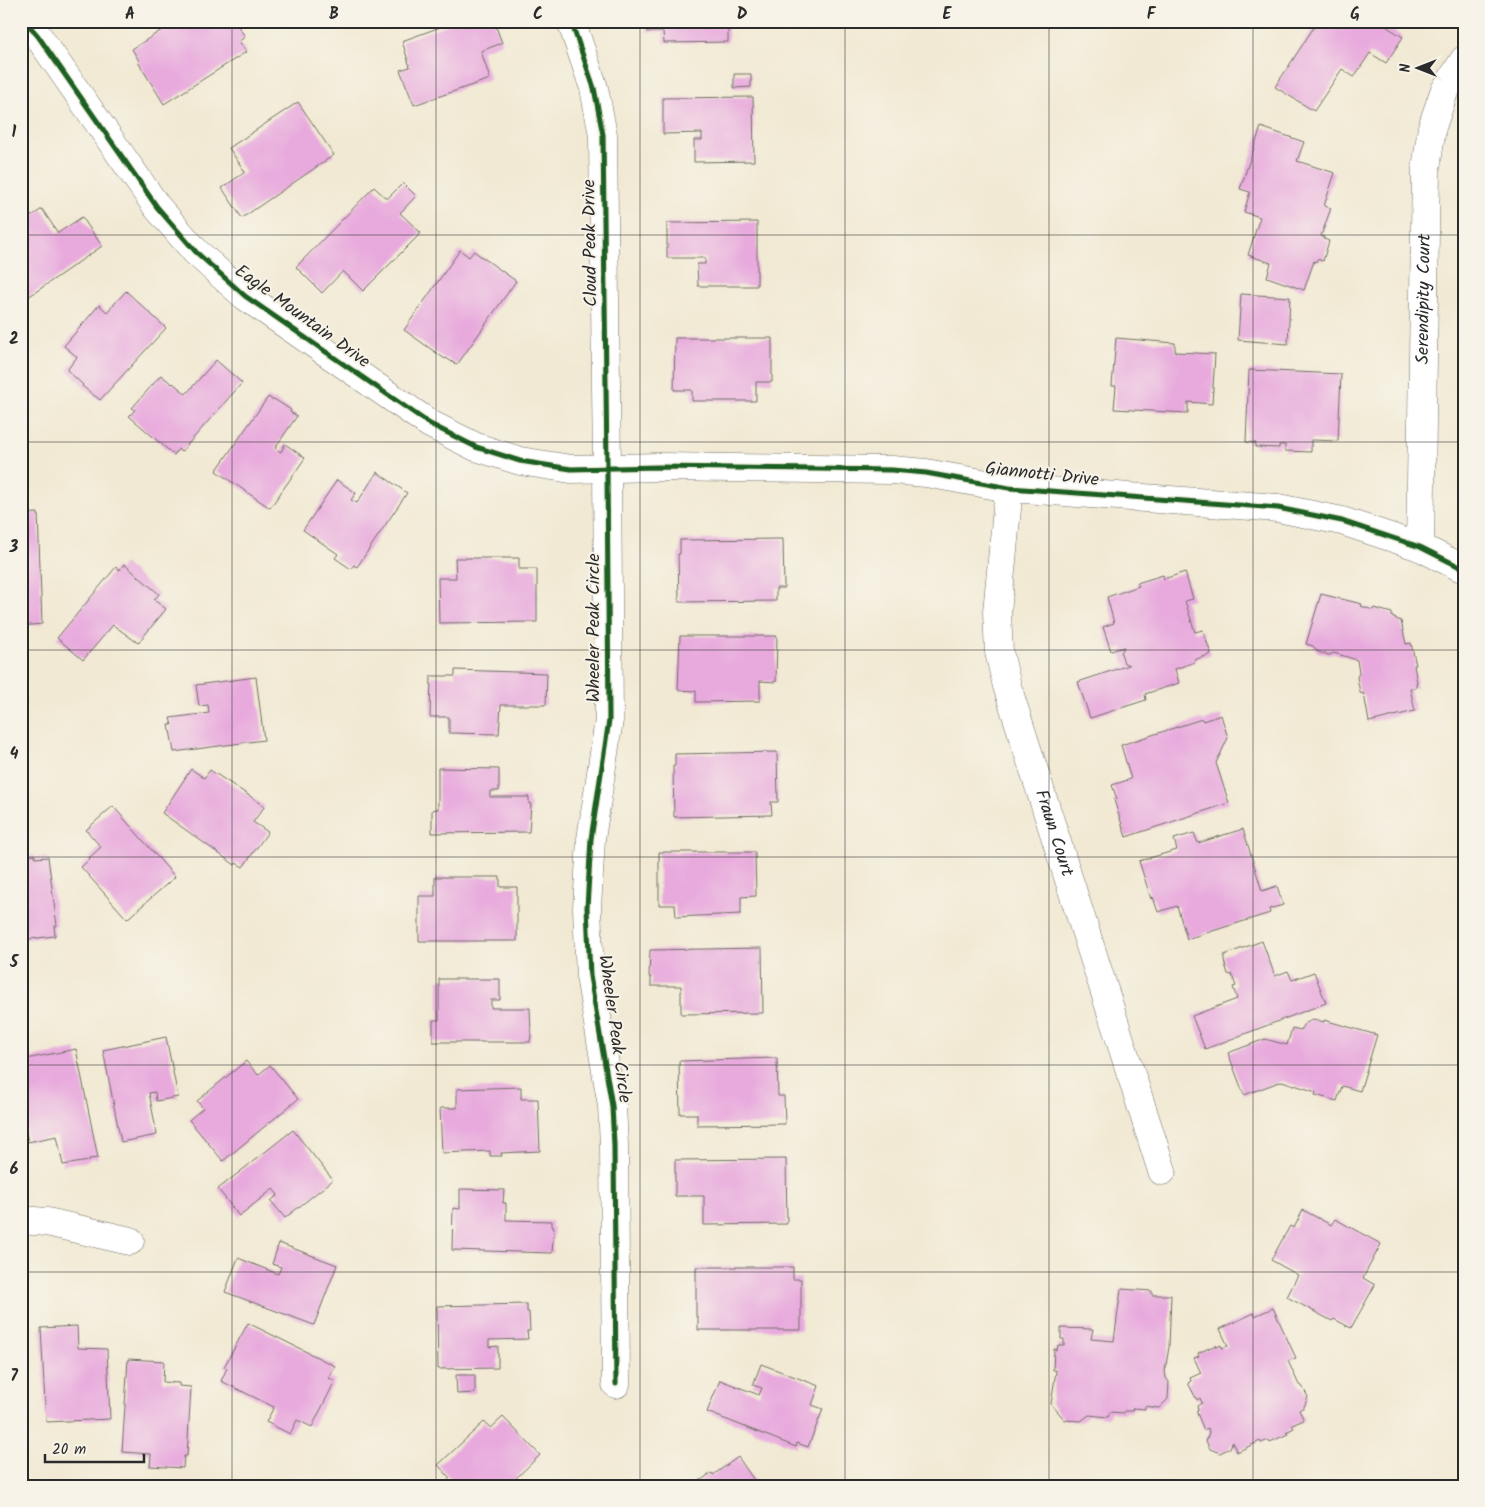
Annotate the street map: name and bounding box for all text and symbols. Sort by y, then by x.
text: A [125,2,135,27]
text: B [329,2,339,27]
text: C [533,2,543,27]
text: D [737,2,748,27]
text: E [943,2,953,27]
text: F [1147,2,1157,27]
text: G [1350,2,1360,27]
north arrow [1392,42,1442,92]
text: N [1395,63,1417,72]
text: 1 [12,120,17,145]
street label: Cloud Peak Drive [575,179,607,307]
street label: Serendipity Court [1408,232,1439,365]
street label: Eagle Mountain Drive [228,258,376,376]
text: 2 [9,327,19,352]
street label: Giannotti Drive [984,455,1100,495]
text: 3 [9,535,19,560]
street label: Wheeler Peak Circle [580,553,609,703]
text: 4 [10,742,19,767]
street label: Fraun Court [1027,786,1082,881]
text: 5 [9,950,20,975]
street label: Wheeler Peak Circle [589,953,639,1105]
text: 6 [10,1157,19,1182]
text: 7 [10,1364,18,1389]
scale bar [45,1432,144,1464]
text: 20 m [52,1438,86,1462]

